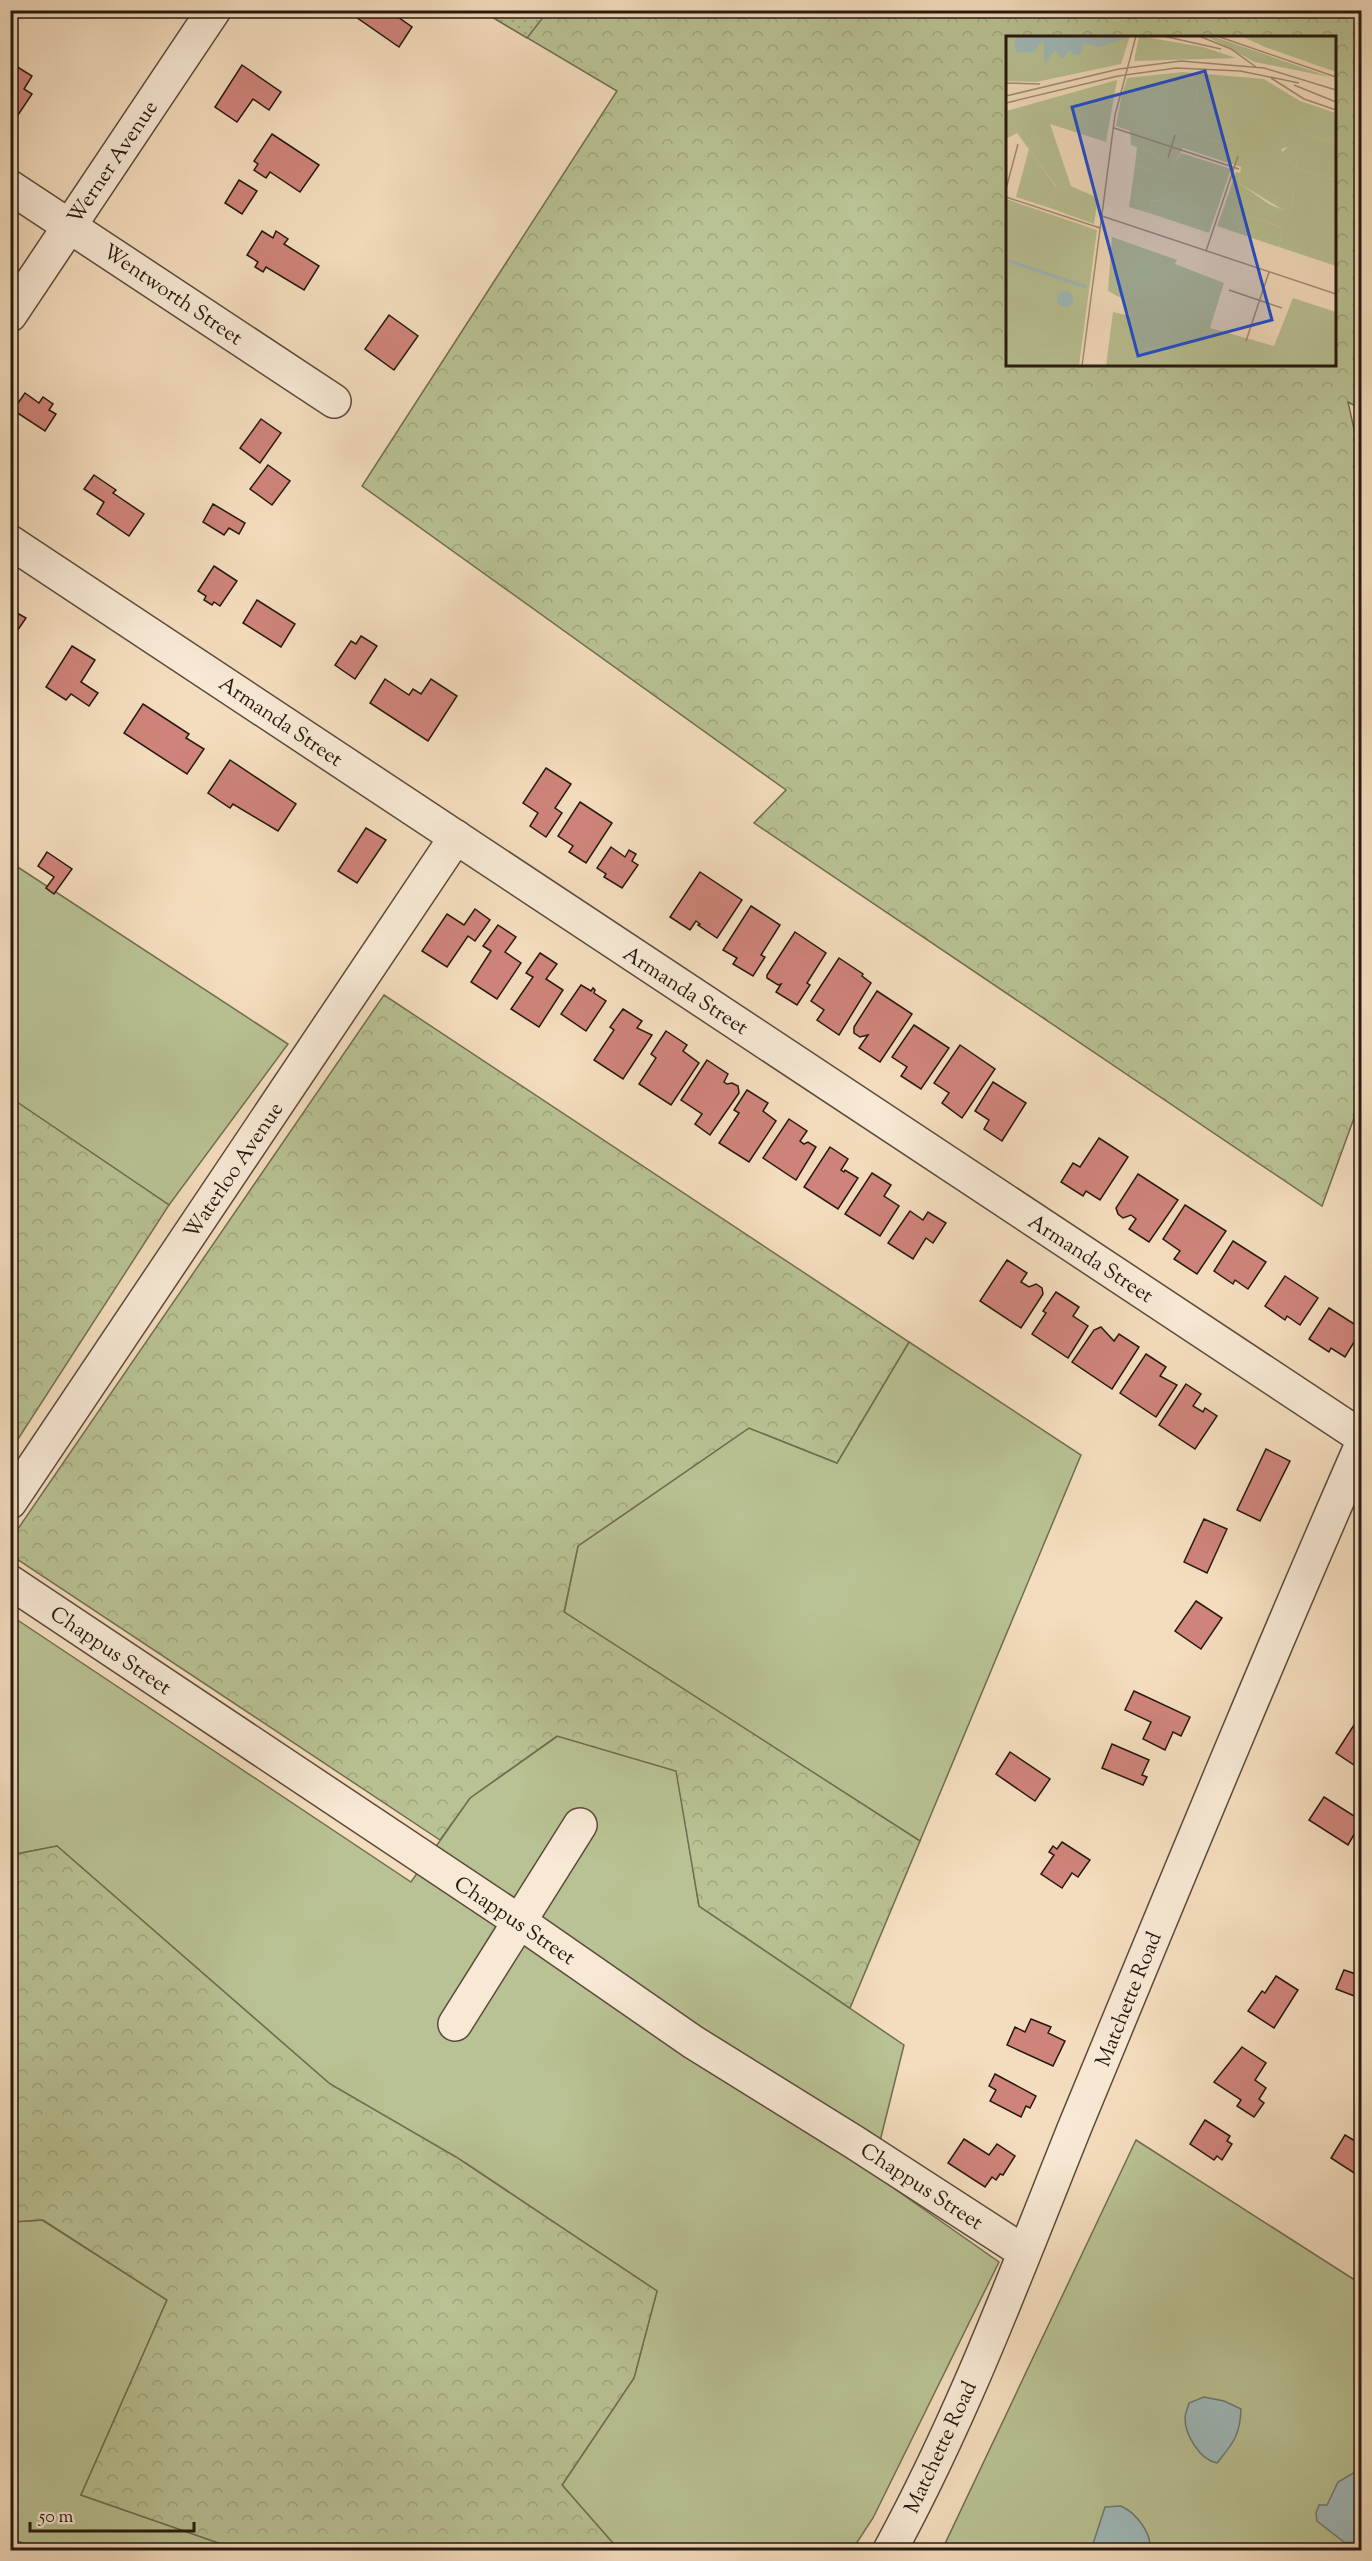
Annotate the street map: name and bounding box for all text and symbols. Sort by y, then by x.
inset map [1006,36,1336,366]
street label: Werner Avenue [61,95,166,231]
street label: Wentworth Street [96,238,248,354]
street label: Armanda Street [212,670,348,775]
street label: Armanda Street [616,940,753,1043]
street label: Waterloo Avenue [178,1097,292,1246]
street label: Armanda Street [1021,1208,1158,1311]
street label: Chappus Street [43,1600,177,1703]
street label: Chappus Street [447,1870,581,1973]
street label: Matchette Road [1089,1928,1171,2072]
street label: Chappus Street [854,2137,988,2239]
street label: Matchette Road [898,2377,986,2519]
scale bar [30,2495,194,2533]
text: 50 m [38,2505,74,2531]

